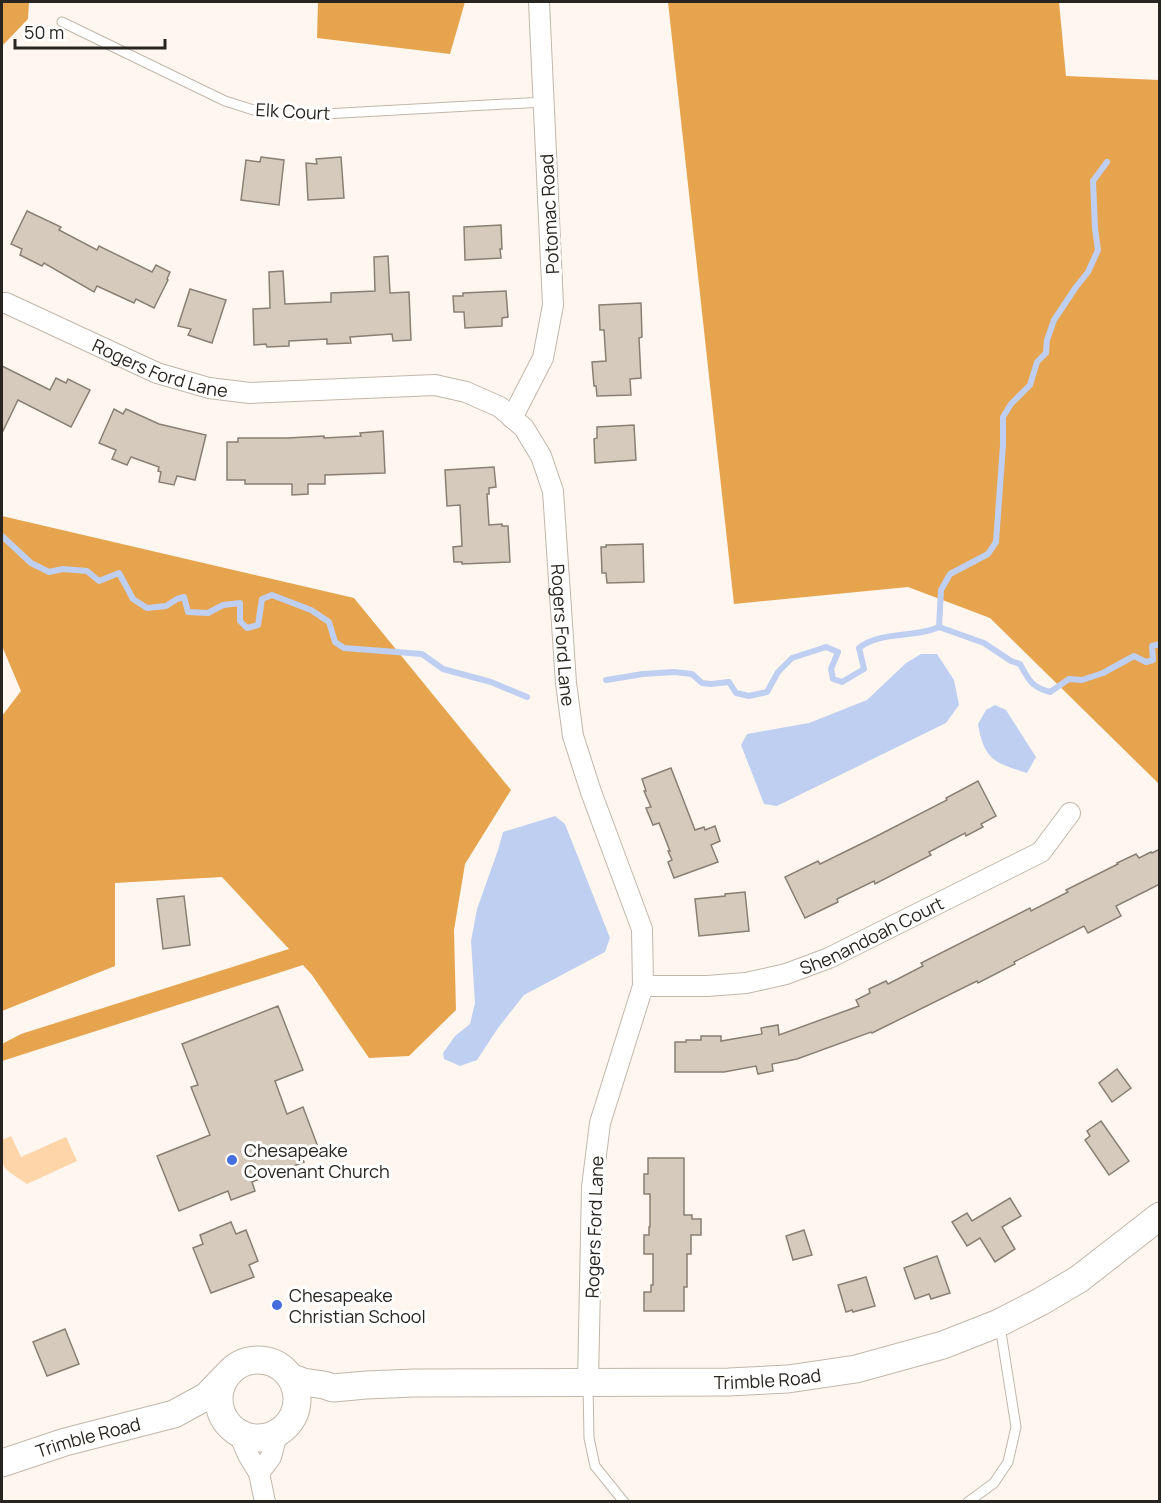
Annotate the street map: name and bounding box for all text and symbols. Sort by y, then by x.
scale bar [15,12,165,50]
text: 50 m [24,20,64,44]
street label: Elk Court [255,97,331,125]
street label: Potomac Road [534,153,564,275]
street label: Rogers Ford Lane [89,333,229,402]
street label: Rogers Ford Lane [546,563,581,708]
street label: Shenandoah Court [796,891,948,980]
place label: Chesapeake Covenant Church [244,1138,390,1183]
marker: Chesapeake Covenant Church [225,1153,239,1167]
street label: Rogers Ford Lane [580,1155,608,1299]
place label: Chesapeake Christian School [289,1283,426,1328]
marker: Chesapeake Christian School [270,1298,284,1312]
street label: Trimble Road [714,1362,822,1394]
street label: Trimble Road [33,1411,143,1463]

